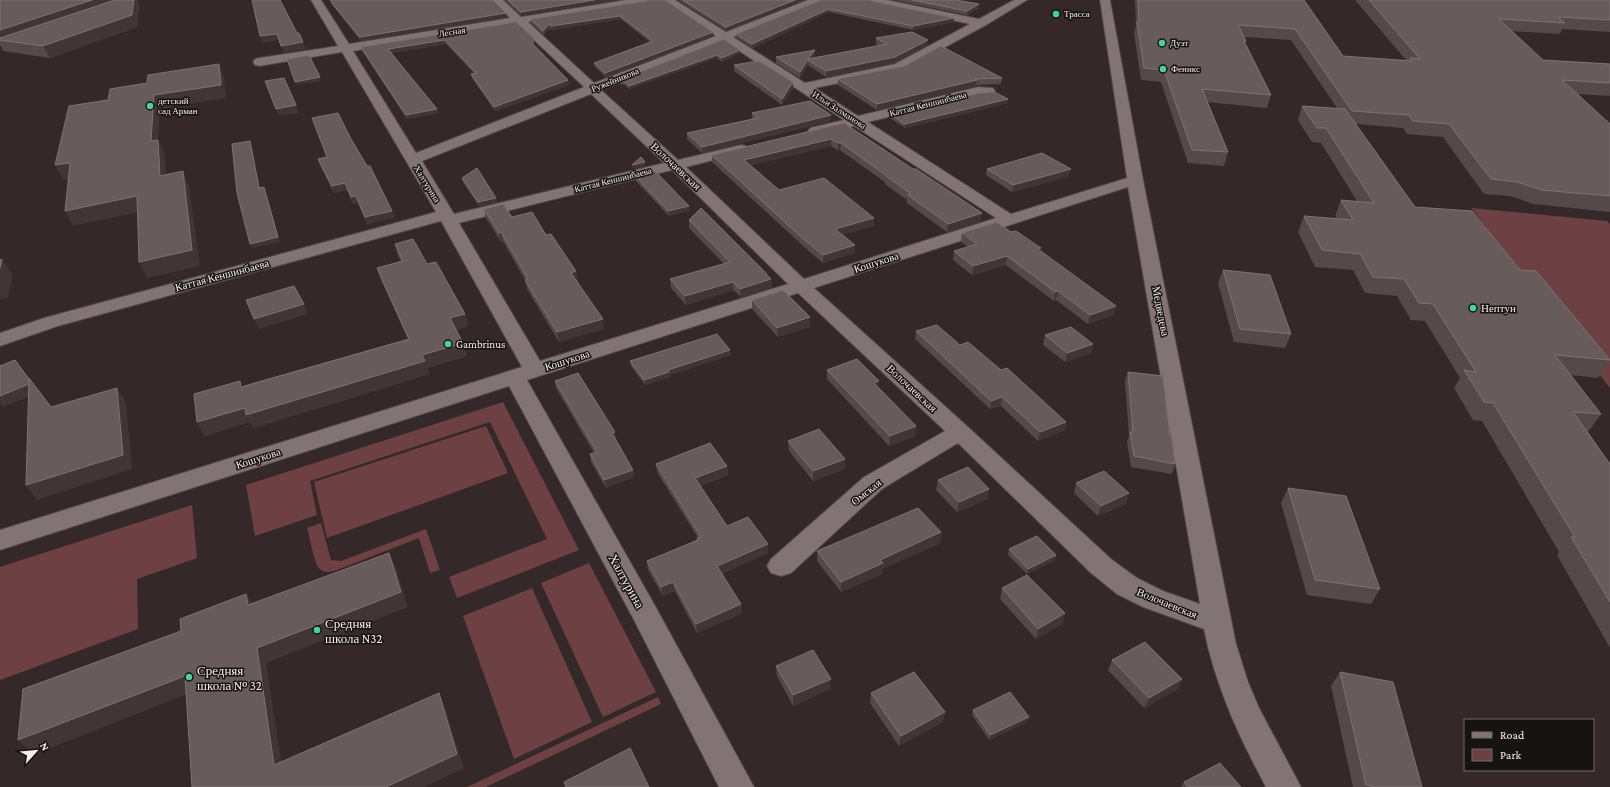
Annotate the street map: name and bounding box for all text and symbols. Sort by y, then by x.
marker: Трасса [1051,9,1061,19]
place label: Трасса [1064,9,1090,19]
street label: Лесная [438,25,466,39]
marker: Дуэт [1157,38,1167,48]
place label: Дуэт [1170,38,1189,48]
marker: Феникс [1158,64,1168,74]
place label: Феникс [1171,64,1200,74]
street label: Ружейникова [590,66,640,94]
street label: Ильи Залманова [810,89,868,131]
street label: Каттая Кеншинбаева [888,90,968,118]
place label: детский сад Арман [158,96,198,116]
marker: детский сад Арман [145,101,155,111]
street label: Волочаевская [649,140,703,192]
street label: Халтурина [412,164,442,204]
street label: Каттая Кеншинбаева [573,166,653,194]
street label: Кошукова [852,249,900,275]
street label: Каттая Кеншинбаева [174,257,270,293]
street label: Медведева [1150,285,1172,337]
place label: Нептун [1481,302,1516,314]
marker: Нептун [1468,303,1478,313]
place label: Gambrinus [456,338,505,350]
marker: Gambrinus [443,339,453,349]
street label: Кошукова [543,347,591,373]
street label: Волочаевская [885,362,939,414]
street label: Кошукова [234,445,282,471]
street label: Омская [849,476,883,508]
street label: Халтурина [605,551,648,611]
street label: Волочаевская [1135,585,1199,621]
place label: Средняя школа N32 [325,616,383,646]
marker: Средняя школа N32 [312,625,322,635]
place label: Средняя школа № 32 [197,663,262,693]
marker: Средняя школа № 32 [184,672,194,682]
legend [1464,719,1594,771]
text: Road [1500,728,1525,742]
north arrow [16,731,56,771]
text: N [38,740,52,753]
text: Park [1500,748,1522,762]

